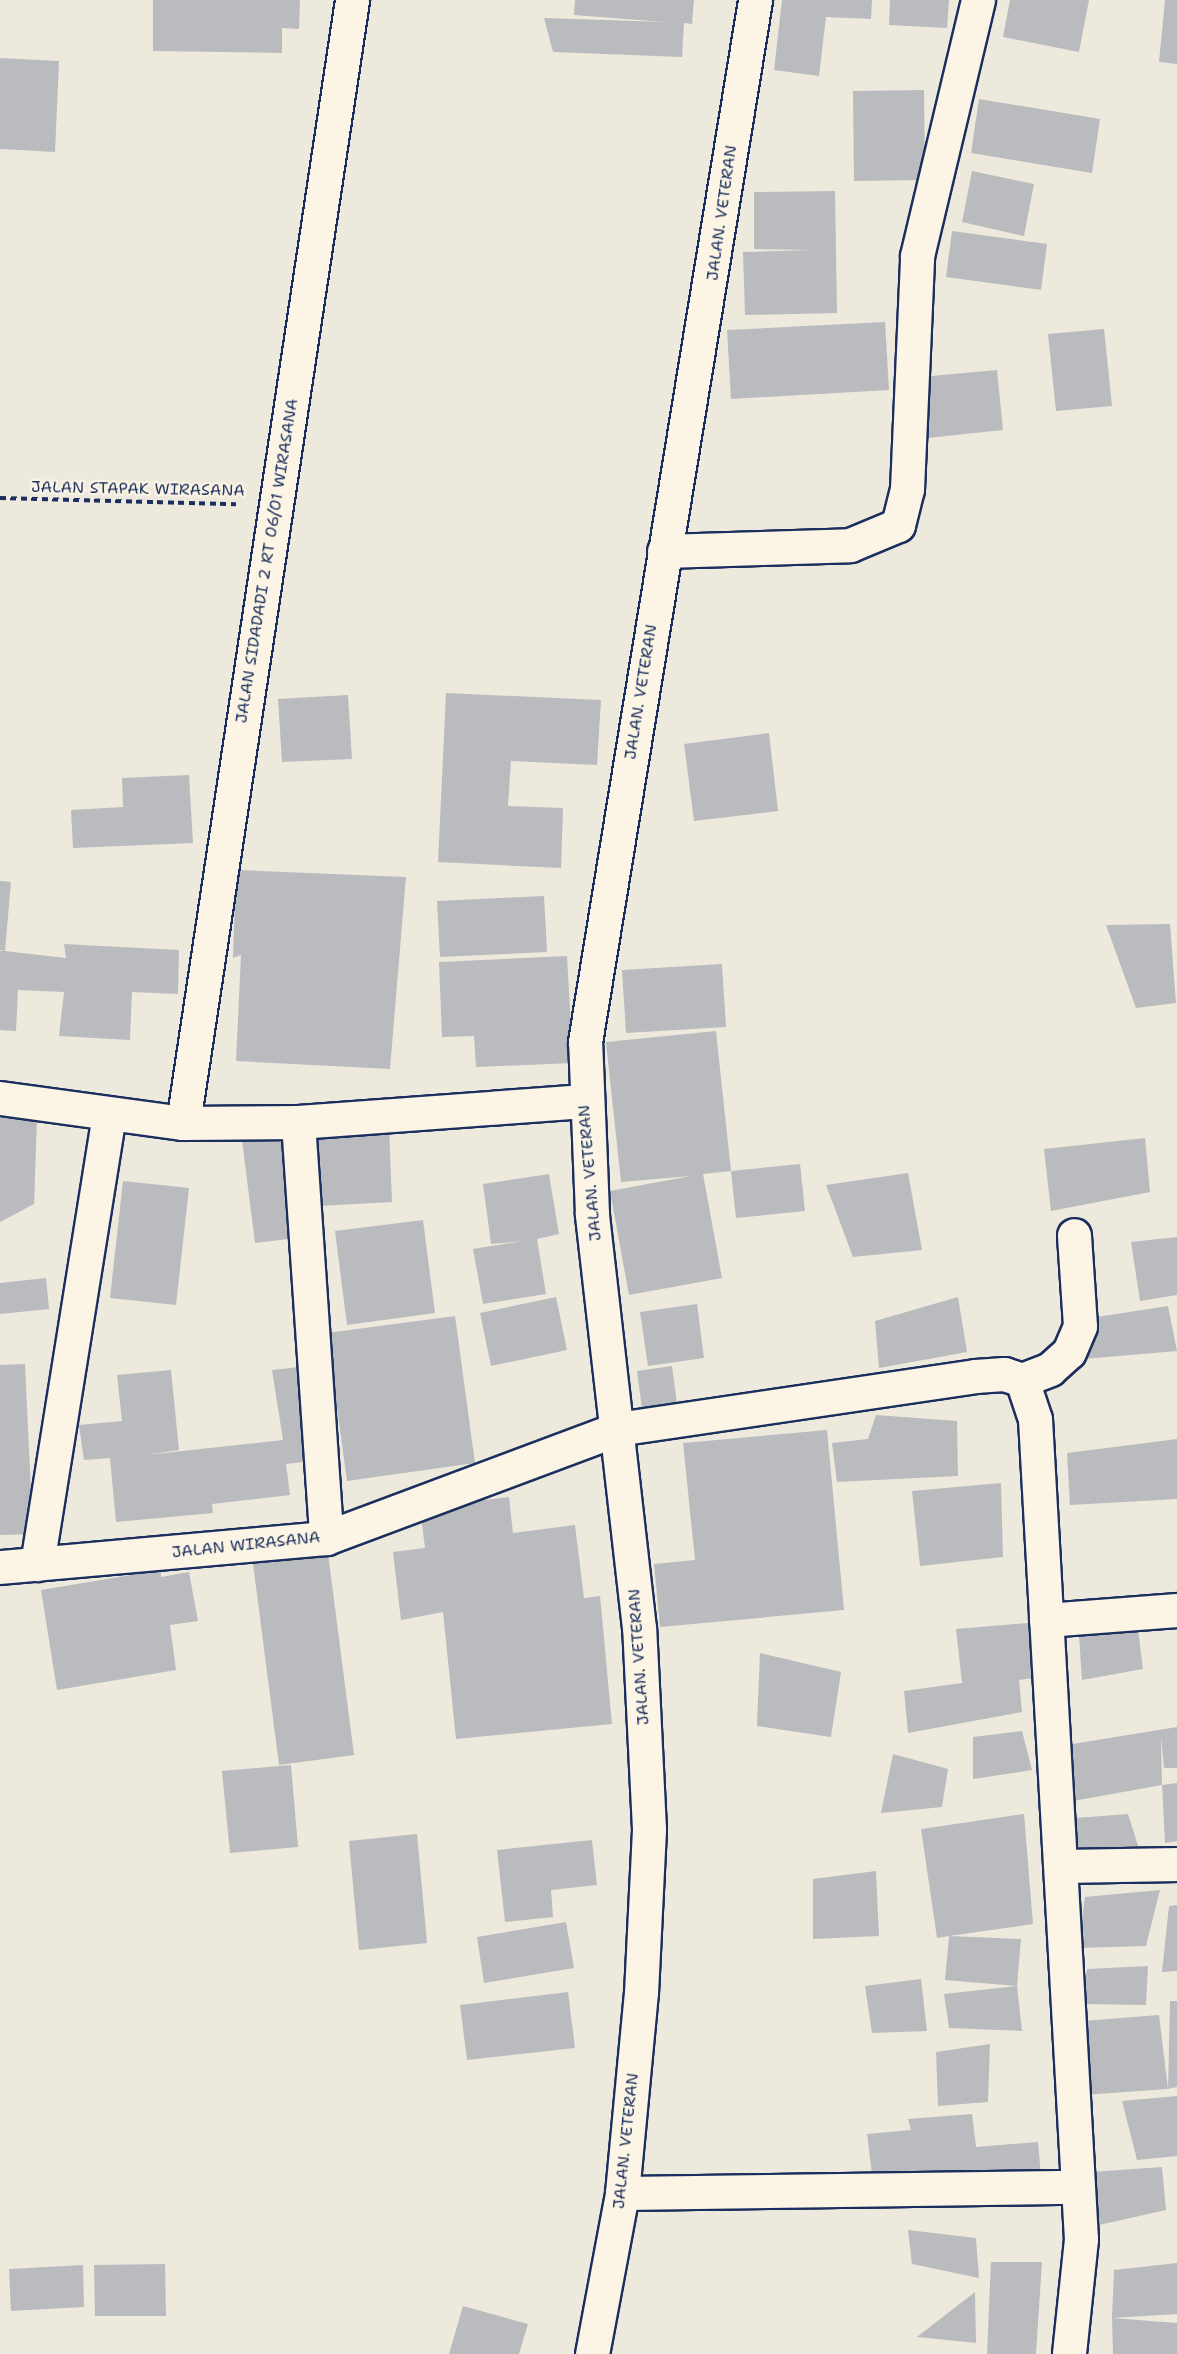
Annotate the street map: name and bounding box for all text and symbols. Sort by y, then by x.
street label: JALAN. VETERAN [703,144,741,282]
street label: JALAN SIDADADI 2 RT 06/01 WIRASANA [232,397,302,725]
street label: JALAN STAPAK WIRASANA [31,478,245,500]
street label: JALAN. VETERAN [621,623,661,761]
street label: JALAN. VETERAN [574,1104,606,1242]
street label: JALAN WIRASANA [171,1528,321,1562]
street label: JALAN. VETERAN [625,1588,653,1726]
street label: JALAN. VETERAN [609,2072,643,2210]

